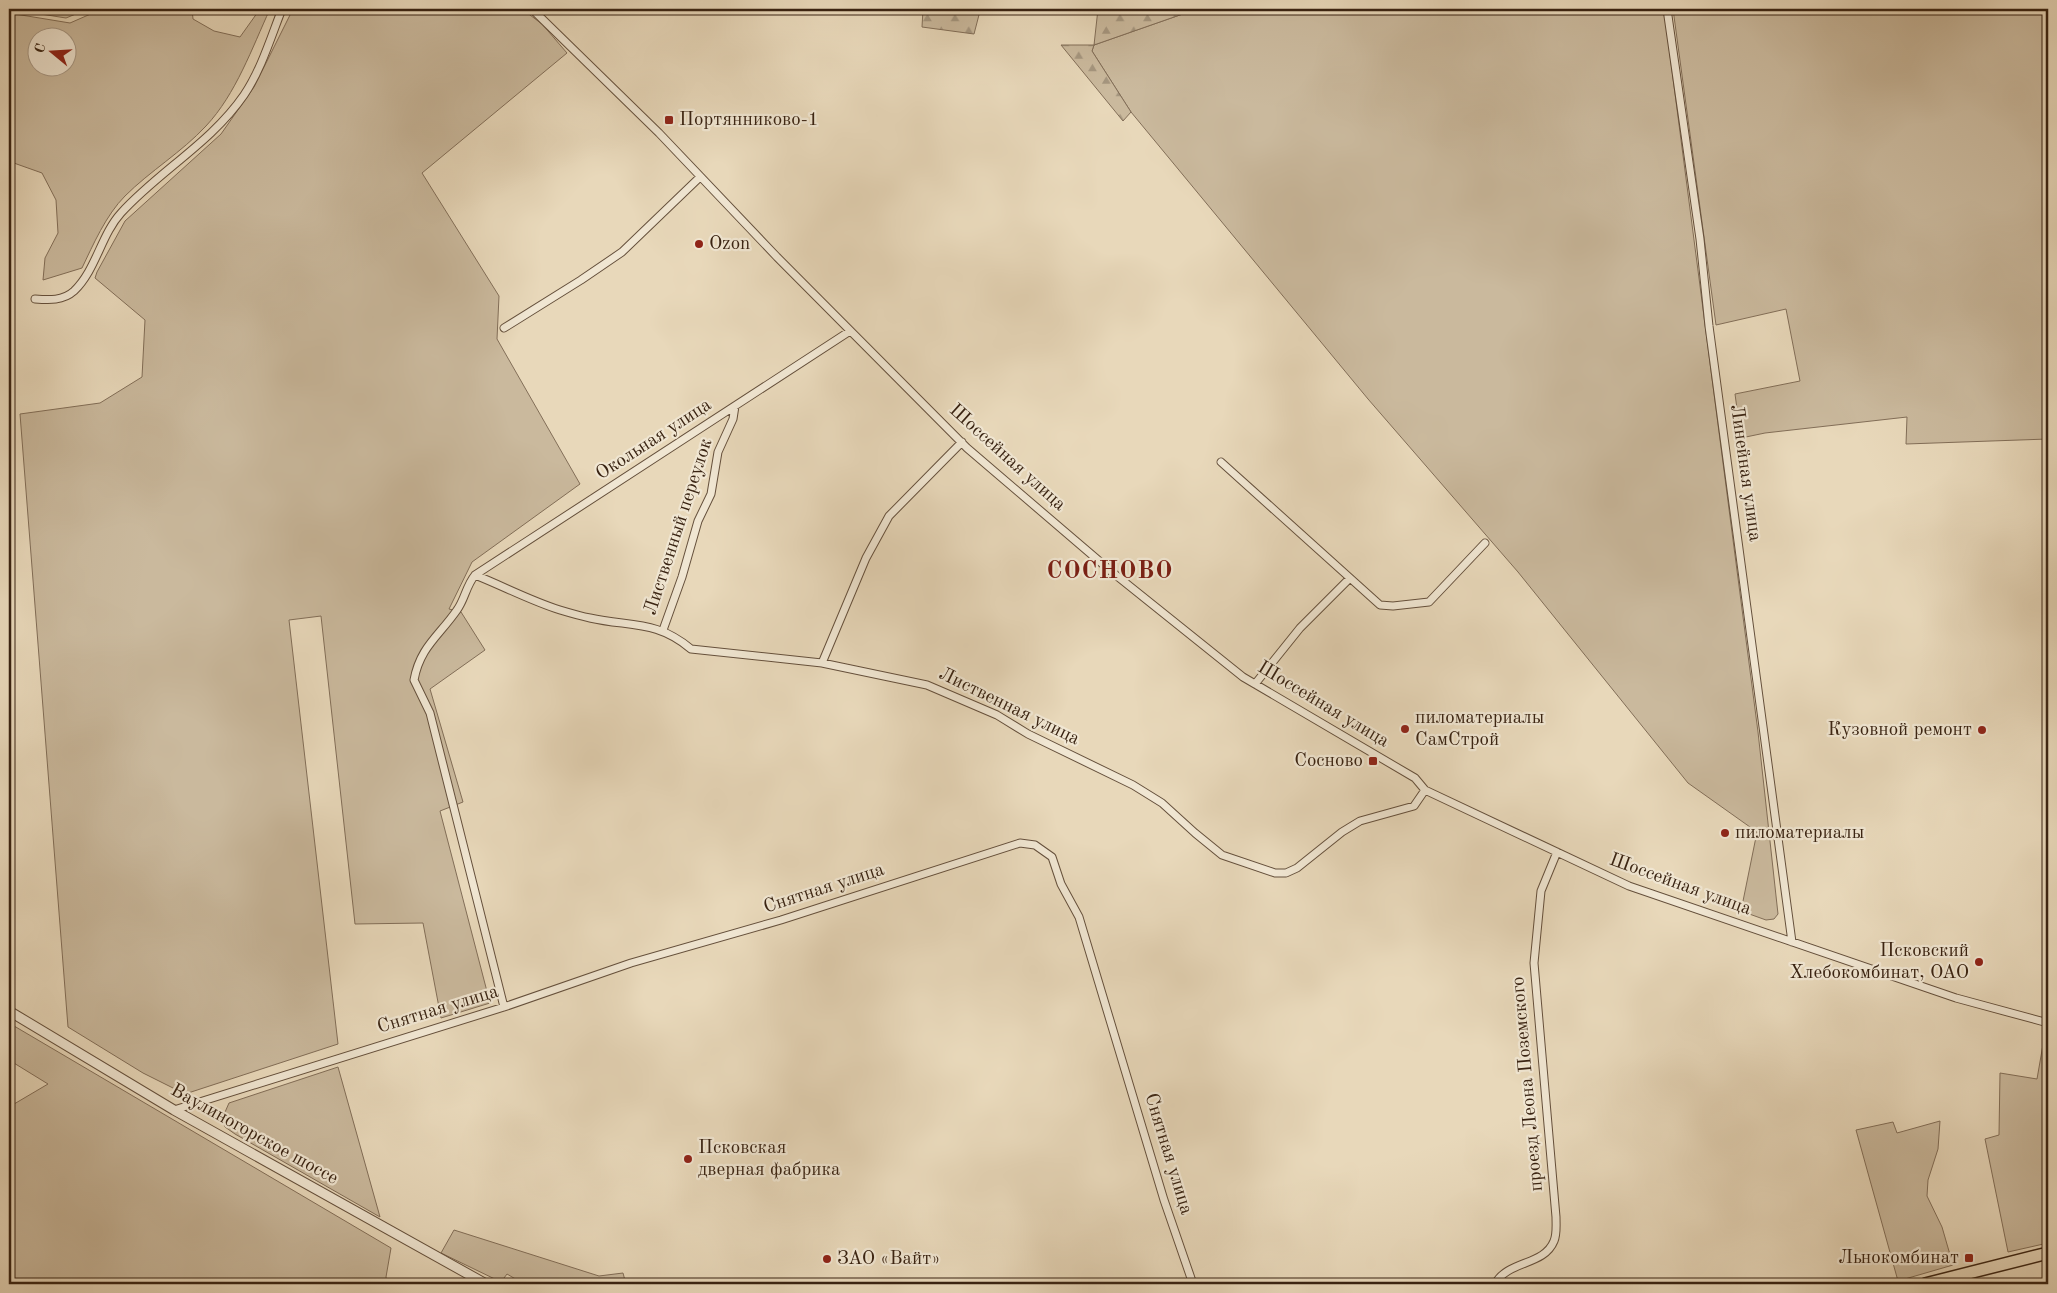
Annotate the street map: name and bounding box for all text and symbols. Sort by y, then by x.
north arrow [28,28,78,78]
text: С [33,42,49,55]
place label: Портянниково-1 [679,111,819,130]
marker: Портянниково-1 [663,114,675,126]
place label: Ozon [709,235,750,254]
marker: Ozon [693,238,705,250]
street label: Окольная улица [593,395,716,484]
street label: Шоссейная улица [945,401,1069,515]
street label: Линейная улица [1726,403,1764,543]
street label: Лиственный переулок [641,436,717,618]
district label: СОСНОВО [1047,560,1173,584]
street label: Шоссейная улица [1254,658,1392,752]
street label: Лиственная улица [936,665,1083,750]
place label: пиломатериалы СамСтрой [1415,709,1544,750]
place label: Кузовной ремонт [1828,721,1972,740]
marker: пиломатериалы СамСтрой [1399,723,1411,735]
marker: Кузовной ремонт [1976,724,1988,736]
place label: Сосново [1294,752,1363,771]
marker: Сосново [1367,755,1379,767]
place label: пиломатериалы [1735,824,1864,843]
marker: пиломатериалы [1719,827,1731,839]
street label: Шоссейная улица [1607,851,1754,920]
street label: Снятная улица [761,860,887,917]
place label: Псковский Хлебокомбинат, ОАО [1790,942,1969,983]
marker: Псковский Хлебокомбинат, ОАО [1973,956,1985,968]
street label: проезд Леона Поземского [1509,976,1547,1192]
street label: Снятная улица [375,982,501,1037]
street label: Ваулиногорское шоссе [167,1081,341,1189]
street label: Снятная улица [1141,1091,1196,1217]
place label: Псковская дверная фабрика [698,1139,841,1180]
marker: Псковская дверная фабрика [682,1153,694,1165]
place label: Льнокомбинат [1838,1249,1959,1268]
place label: ЗАО «Вайт» [837,1250,940,1269]
marker: Льнокомбинат [1963,1252,1975,1264]
marker: ЗАО «Вайт» [821,1253,833,1265]

